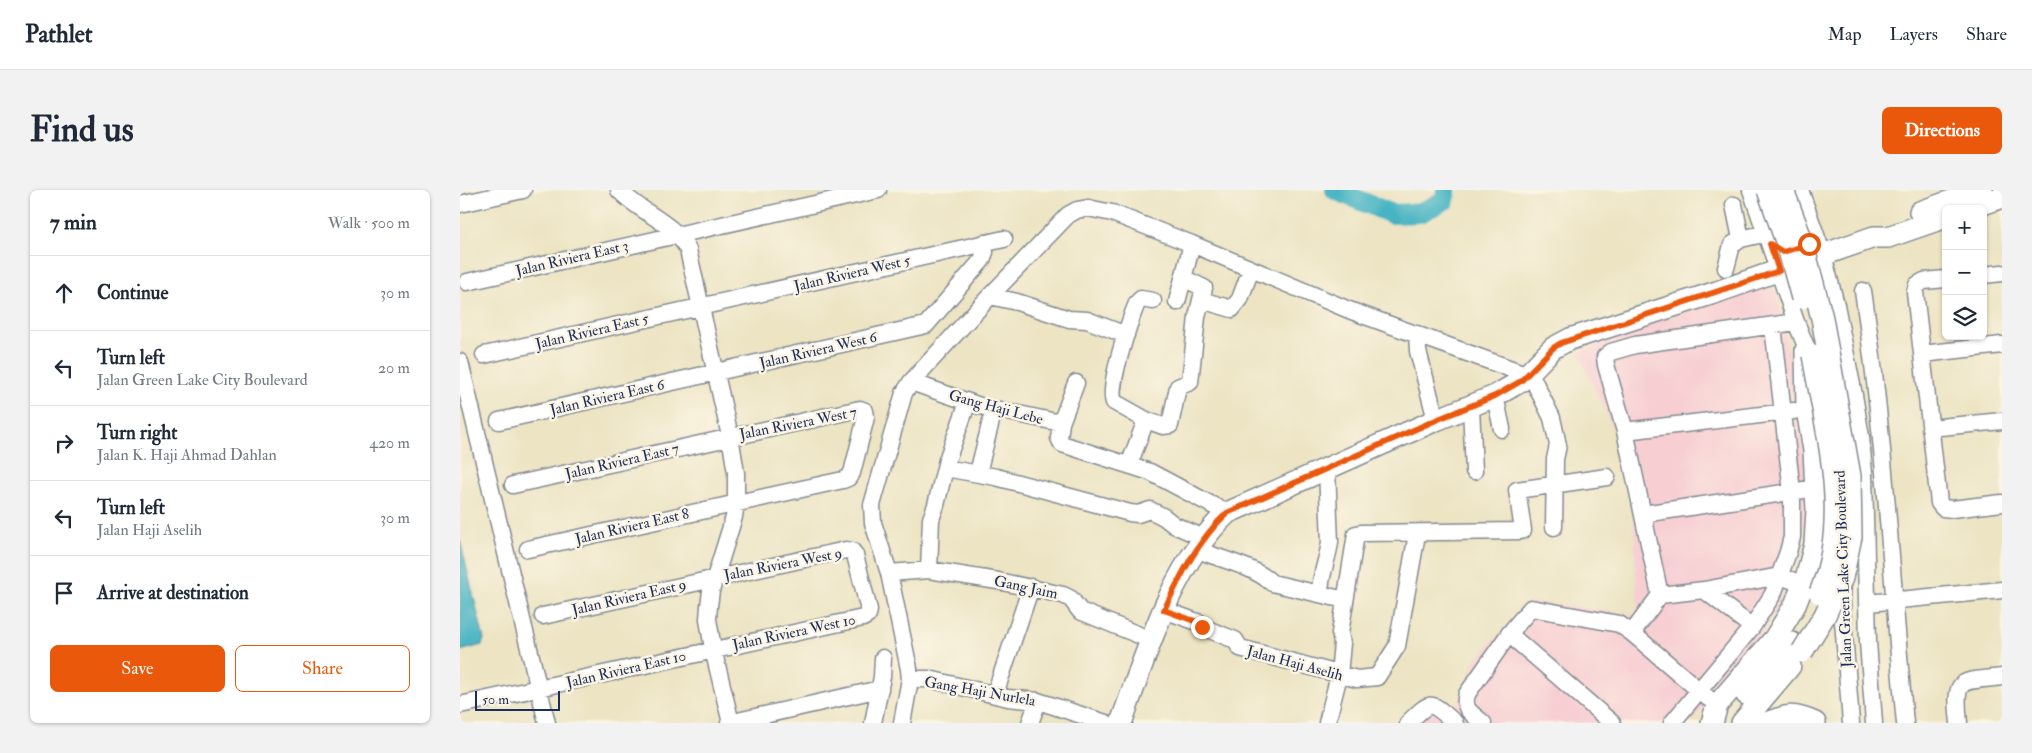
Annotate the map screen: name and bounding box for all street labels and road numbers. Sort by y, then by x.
street label: Jalan Riviera East 3 [513,236,630,282]
street label: Jalan Riviera West 5 [791,251,913,297]
street label: Jalan Riviera East 5 [533,309,651,355]
street label: Jalan Riviera West 6 [757,327,880,374]
street label: Jalan Riviera East 6 [547,375,668,421]
street label: Gang Haji Lebe [947,386,1045,429]
street label: Jalan Riviera West 7 [737,403,859,445]
street label: Jalan Riviera East 7 [562,439,681,485]
street label: Jalan Green Lake City Boulevard [1831,469,1857,669]
street label: Jalan Riviera East 8 [572,504,691,550]
street label: Jalan Riviera West 9 [721,544,844,586]
street label: Gang Jaim [992,571,1060,605]
street label: Jalan Riviera East 9 [569,575,688,621]
street label: Jalan Riviera West 10 [730,610,858,656]
street label: Jalan Haji Aselih [1244,641,1345,686]
street label: Jalan Riviera East 10 [563,646,688,694]
street label: Gang Haji Nurlela [923,672,1038,711]

